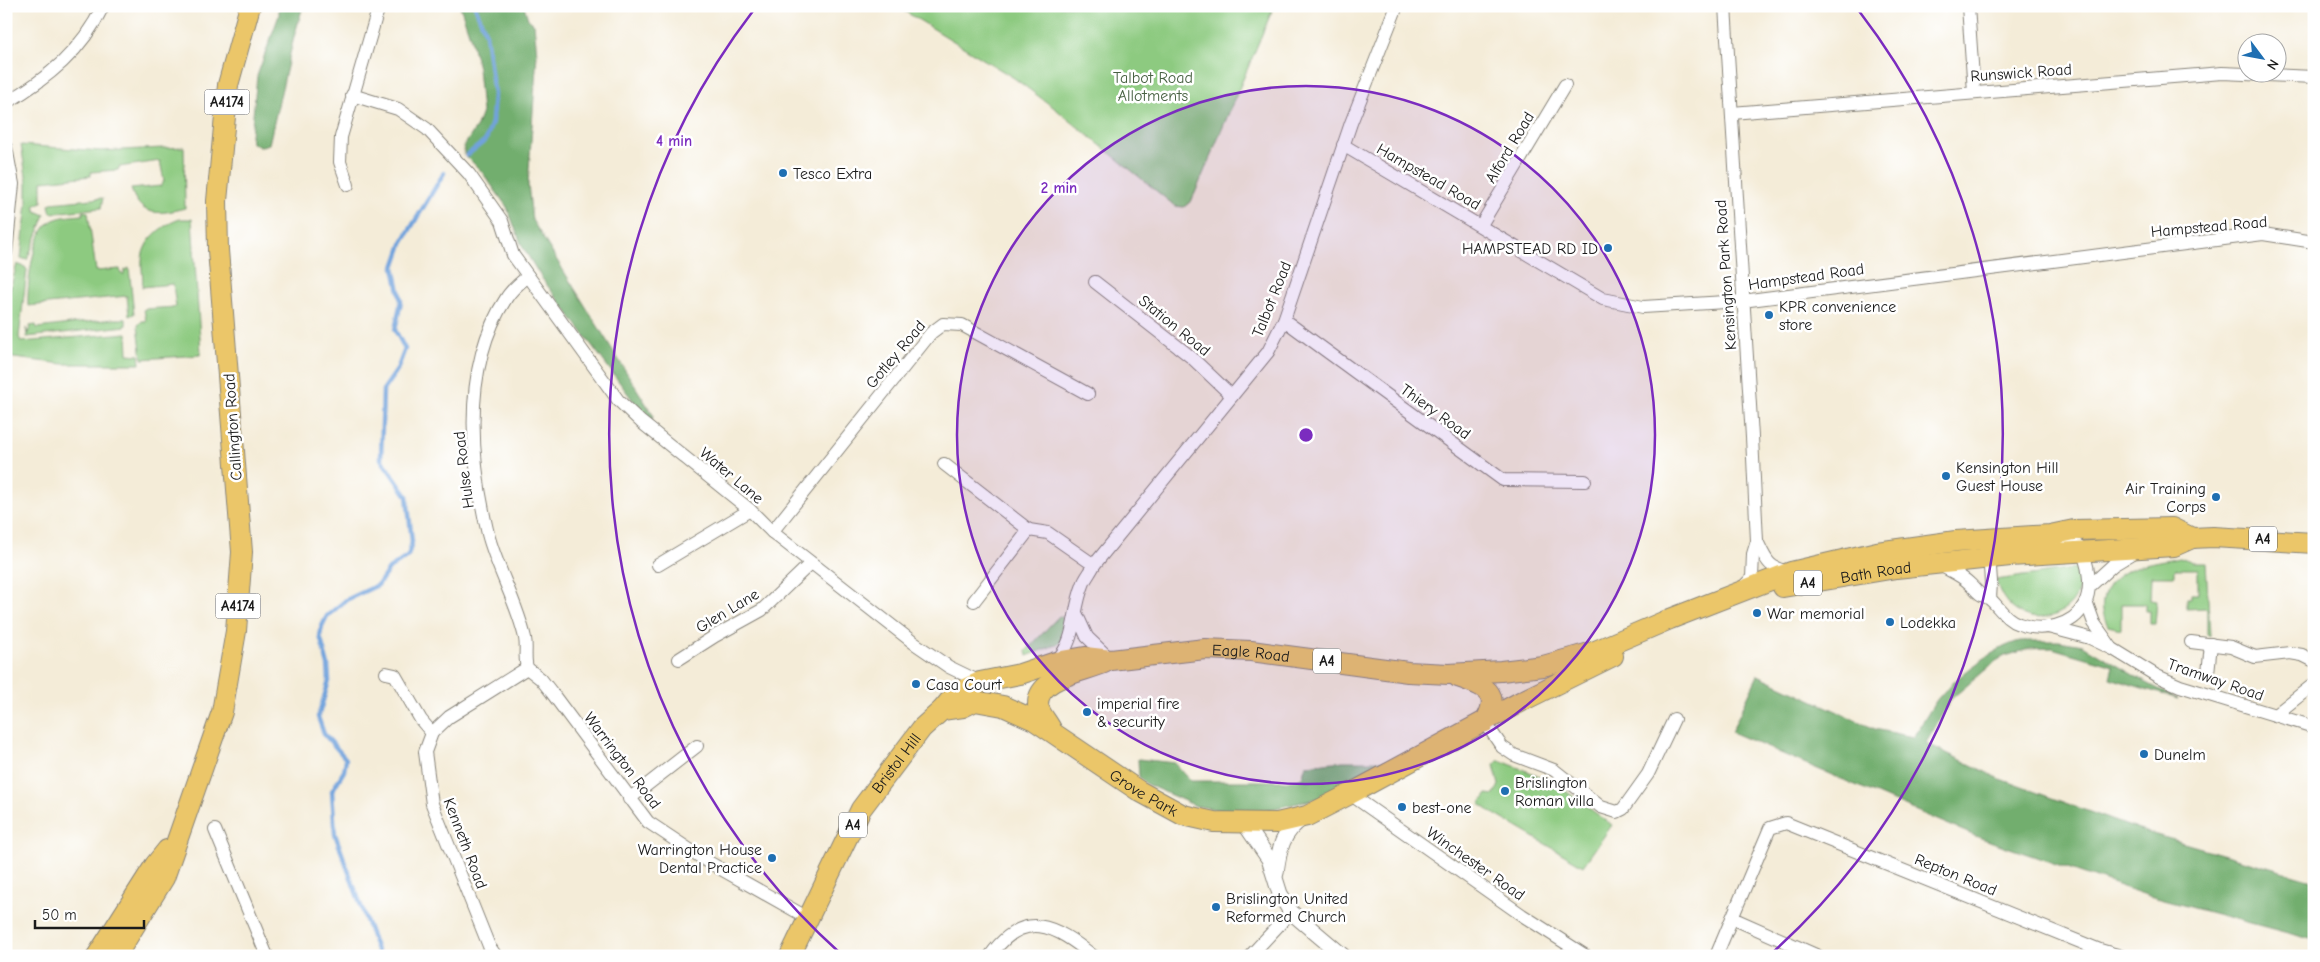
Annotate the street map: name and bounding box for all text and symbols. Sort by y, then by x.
north arrow [2238,32,2288,82]
text: N [2263,56,2282,73]
street label: Runswick Road [1970,60,2072,86]
park label: Talbot Road Allotments [1113,69,1193,105]
road number: A4174 [204,90,250,114]
street label: Alford Road [1482,109,1538,186]
text: 4 min [656,132,692,150]
street label: Hampstead Road [1373,140,1484,214]
place label: Tesco Extra [793,165,872,183]
marker: Tesco Extra [777,167,789,179]
text: 2 min [1041,179,1077,197]
street label: Kensington Park Road [1712,199,1740,351]
street label: Hampstead Road [2150,213,2268,241]
place label: HAMPSTEAD RD ID [1462,240,1598,258]
marker: HAMPSTEAD RD ID [1602,242,1614,254]
street label: Talbot Road [1249,259,1295,340]
street label: Hampstead Road [1747,260,1865,294]
street label: Station Road [1135,292,1214,360]
place label: KPR convenience store [1779,298,1896,334]
marker: KPR convenience store [1763,309,1775,321]
street label: Gotley Road [862,317,929,392]
street label: Callington Road [220,373,246,481]
street label: Thiery Road [1397,380,1474,443]
centre of rings [1297,426,1315,444]
street label: Hulse Road [450,430,478,510]
street label: Water Lane [696,444,767,508]
place label: Kensington Hill Guest House [1956,459,2058,495]
marker: Kensington Hill Guest House [1940,470,1952,482]
place label: Air Training Corps [2125,480,2206,516]
marker: Air Training Corps [2210,491,2222,503]
road number: A4 [2249,526,2277,552]
street label: Bath Road [1839,558,1912,587]
road number: A4 [1794,570,1822,596]
street label: Glen Lane [693,585,762,637]
road number: A4174 [216,594,260,618]
place label: War memorial [1767,605,1864,623]
marker: War memorial [1751,607,1763,619]
place label: Lodekka [1900,614,1956,632]
marker: Lodekka [1884,616,1896,628]
street label: Eagle Road [1212,641,1291,666]
road number: A4 [1313,648,1341,674]
street label: Tramway Road [2165,655,2266,705]
place label: Casa Court [926,676,1002,694]
marker: Casa Court [910,678,922,690]
place label: imperial fire & security [1097,695,1180,731]
marker: imperial fire & security [1081,706,1093,718]
street label: Warrington Road [580,709,664,812]
street label: Bristol Hill [868,730,925,797]
place label: Dunelm [2154,746,2206,764]
marker: Dunelm [2138,748,2150,760]
street label: Grove Park [1106,766,1181,821]
place label: Brislington Roman villa [1515,774,1594,810]
marker: Brislington Roman villa [1499,785,1511,797]
street label: Kenneth Road [440,795,491,891]
place label: best-one [1412,799,1472,817]
marker: best-one [1396,801,1408,813]
road number: A4 [839,812,867,838]
street label: Winchester Road [1423,823,1528,904]
place label: Warrington House Dental Practice [638,841,762,877]
street label: Repton Road [1912,850,1999,900]
marker: Warrington House Dental Practice [766,852,778,864]
place label: Brislington United Reformed Church [1226,890,1348,926]
scale bar [35,897,144,929]
marker: Brislington United Reformed Church [1210,901,1222,913]
text: 50 m [42,906,77,924]

